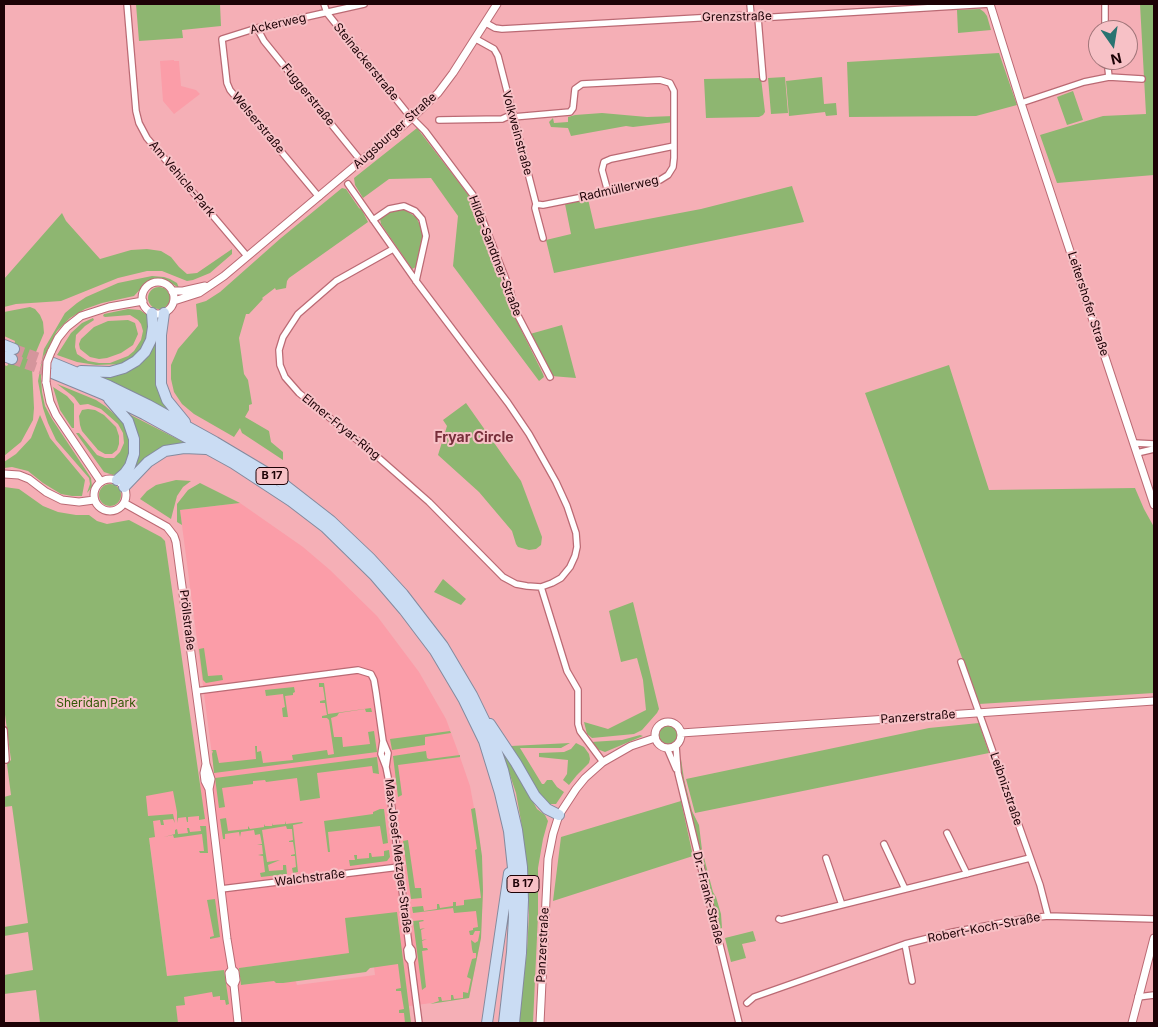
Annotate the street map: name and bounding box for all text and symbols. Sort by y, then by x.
street label: Grenzstraße [702,9,772,25]
street label: Ackerweg [249,11,307,37]
street label: Steinackerstraße [330,20,402,104]
north arrow [1088,20,1138,70]
text: N [1109,50,1123,69]
street label: Fuggerstraße [279,61,337,129]
street label: Volkweinstraße [499,89,535,177]
street label: Welserstraße [228,90,288,156]
street label: Augsburger Straße [350,90,440,172]
street label: Am Vehicle-Park [146,138,218,220]
street label: Radmüllerweg [578,173,660,205]
street label: Hilda-Sandtner-Straße [465,194,525,318]
street label: Leitershofer Straße [1064,250,1112,358]
street label: Elmer-Fryar-Ring [299,391,383,463]
district label: Fryar Circle [434,430,514,446]
road number: B 17 [256,468,288,484]
street label: Pröllstraße [176,589,198,651]
park label: Sheridan Park [56,696,136,710]
street label: Panzerstraße [880,707,956,727]
street label: Leibnizstraße [987,750,1025,828]
street label: Max-Josef-Metzger-Straße [381,778,415,934]
street label: Dr.-Frank-Straße [689,850,727,946]
street label: Walchstraße [274,867,346,889]
road number: B 17 [507,876,539,892]
street label: Panzerstraße [534,907,552,983]
street label: Robert-Koch-Straße [926,910,1042,946]

